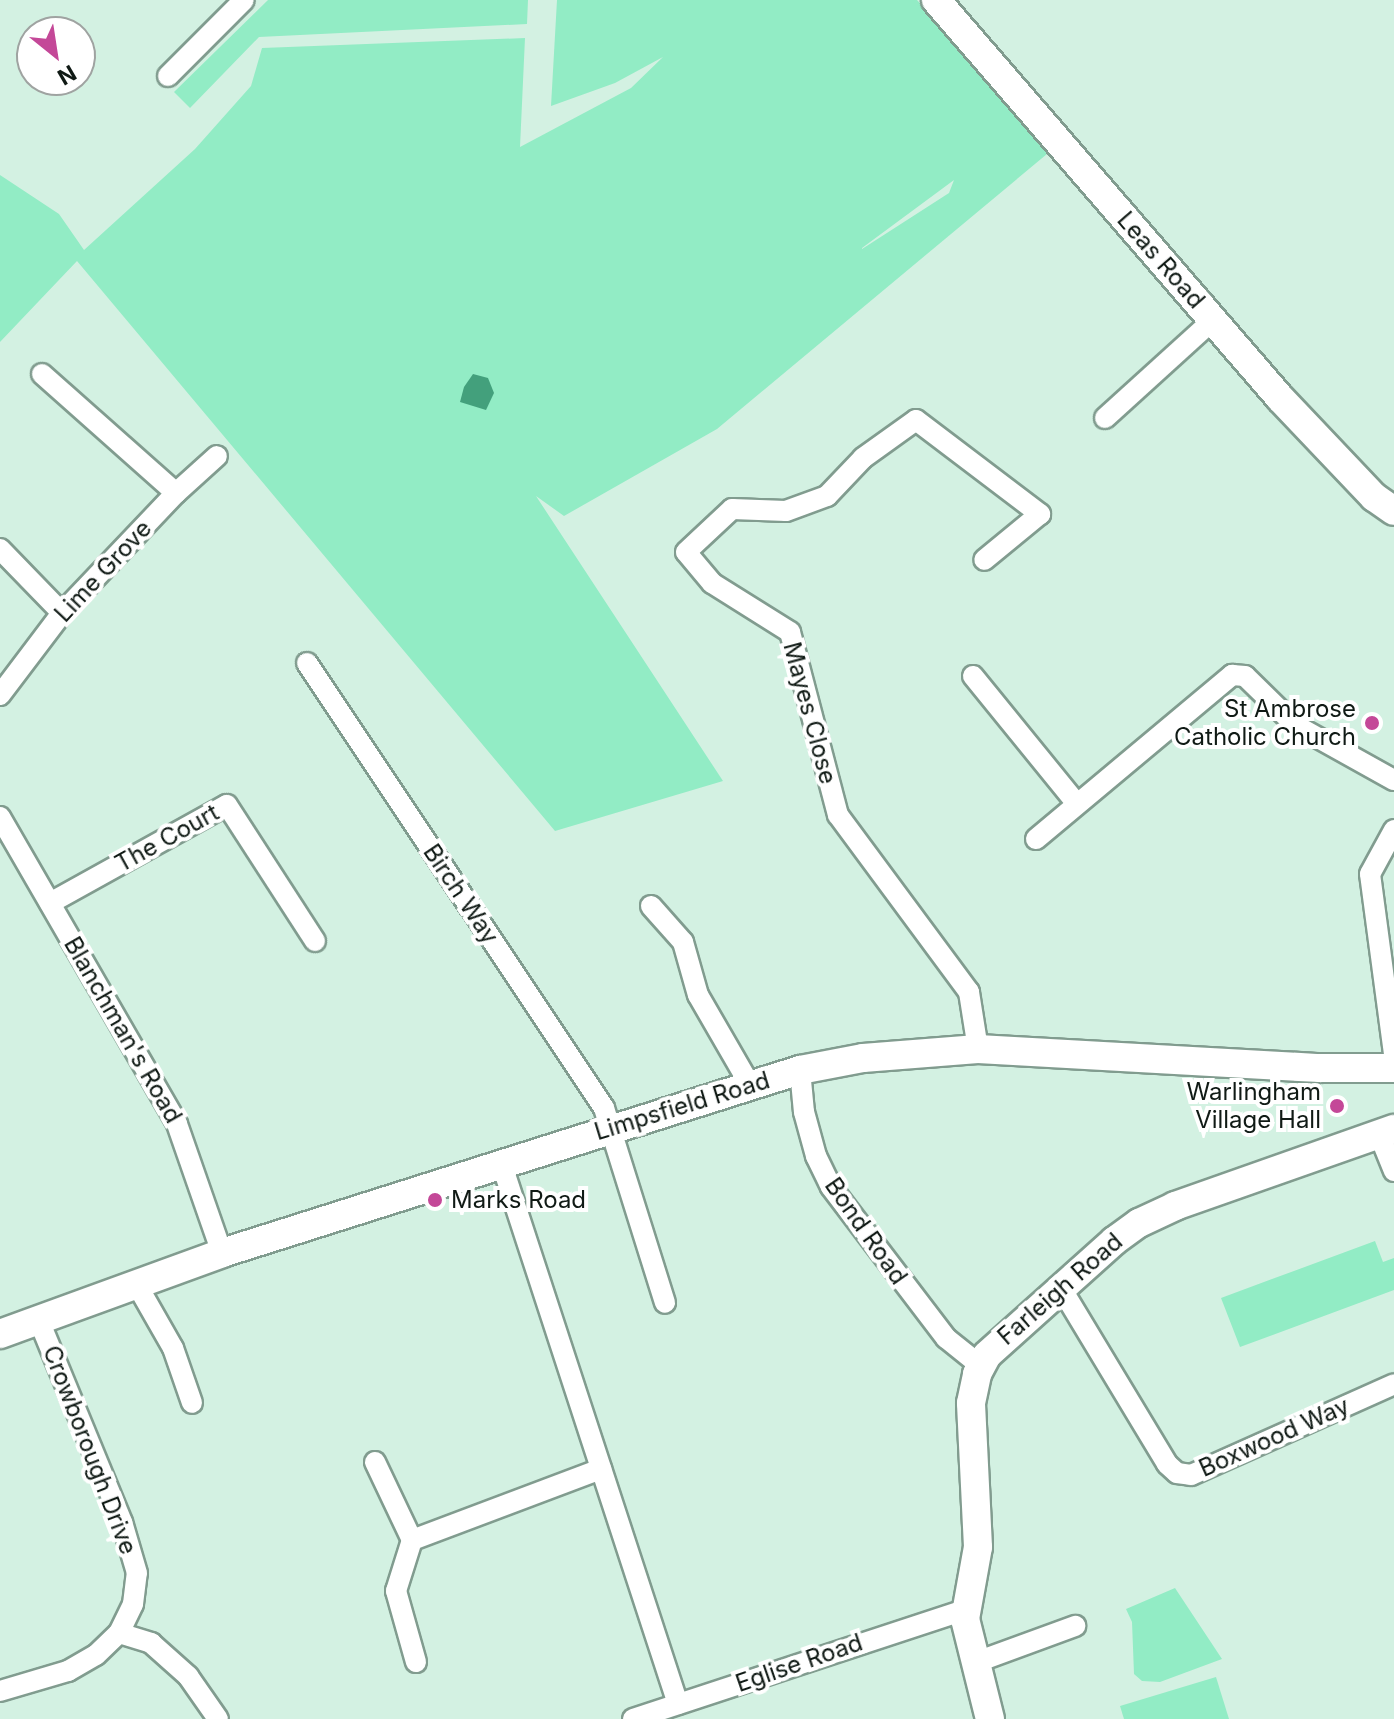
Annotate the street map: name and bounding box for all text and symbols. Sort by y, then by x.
north arrow [16,16,96,96]
text: N [53,60,81,91]
street label: Leas Road [1111,206,1211,314]
street label: Lime Grove [49,514,157,628]
street label: Mayes Close [777,639,843,787]
place label: St Ambrose Catholic Church [1174,695,1356,751]
marker: St Ambrose Catholic Church [1363,714,1381,732]
street label: The Court [110,798,224,878]
street label: Birch Way [417,839,505,949]
street label: Blanchman's Road [58,932,188,1128]
street label: Limpsfield Road [591,1066,773,1146]
place label: Warlingham Village Hall [1186,1078,1321,1134]
marker: Warlingham Village Hall [1328,1097,1346,1115]
street label: Bond Road [819,1172,913,1290]
place label: Marks Road [451,1186,586,1214]
marker: Marks Road [426,1191,444,1209]
street label: Farleigh Road [992,1227,1128,1351]
street label: Crowborough Drive [37,1342,143,1558]
street label: Boxwood Way [1195,1391,1353,1483]
street label: Eglise Road [732,1628,866,1698]

